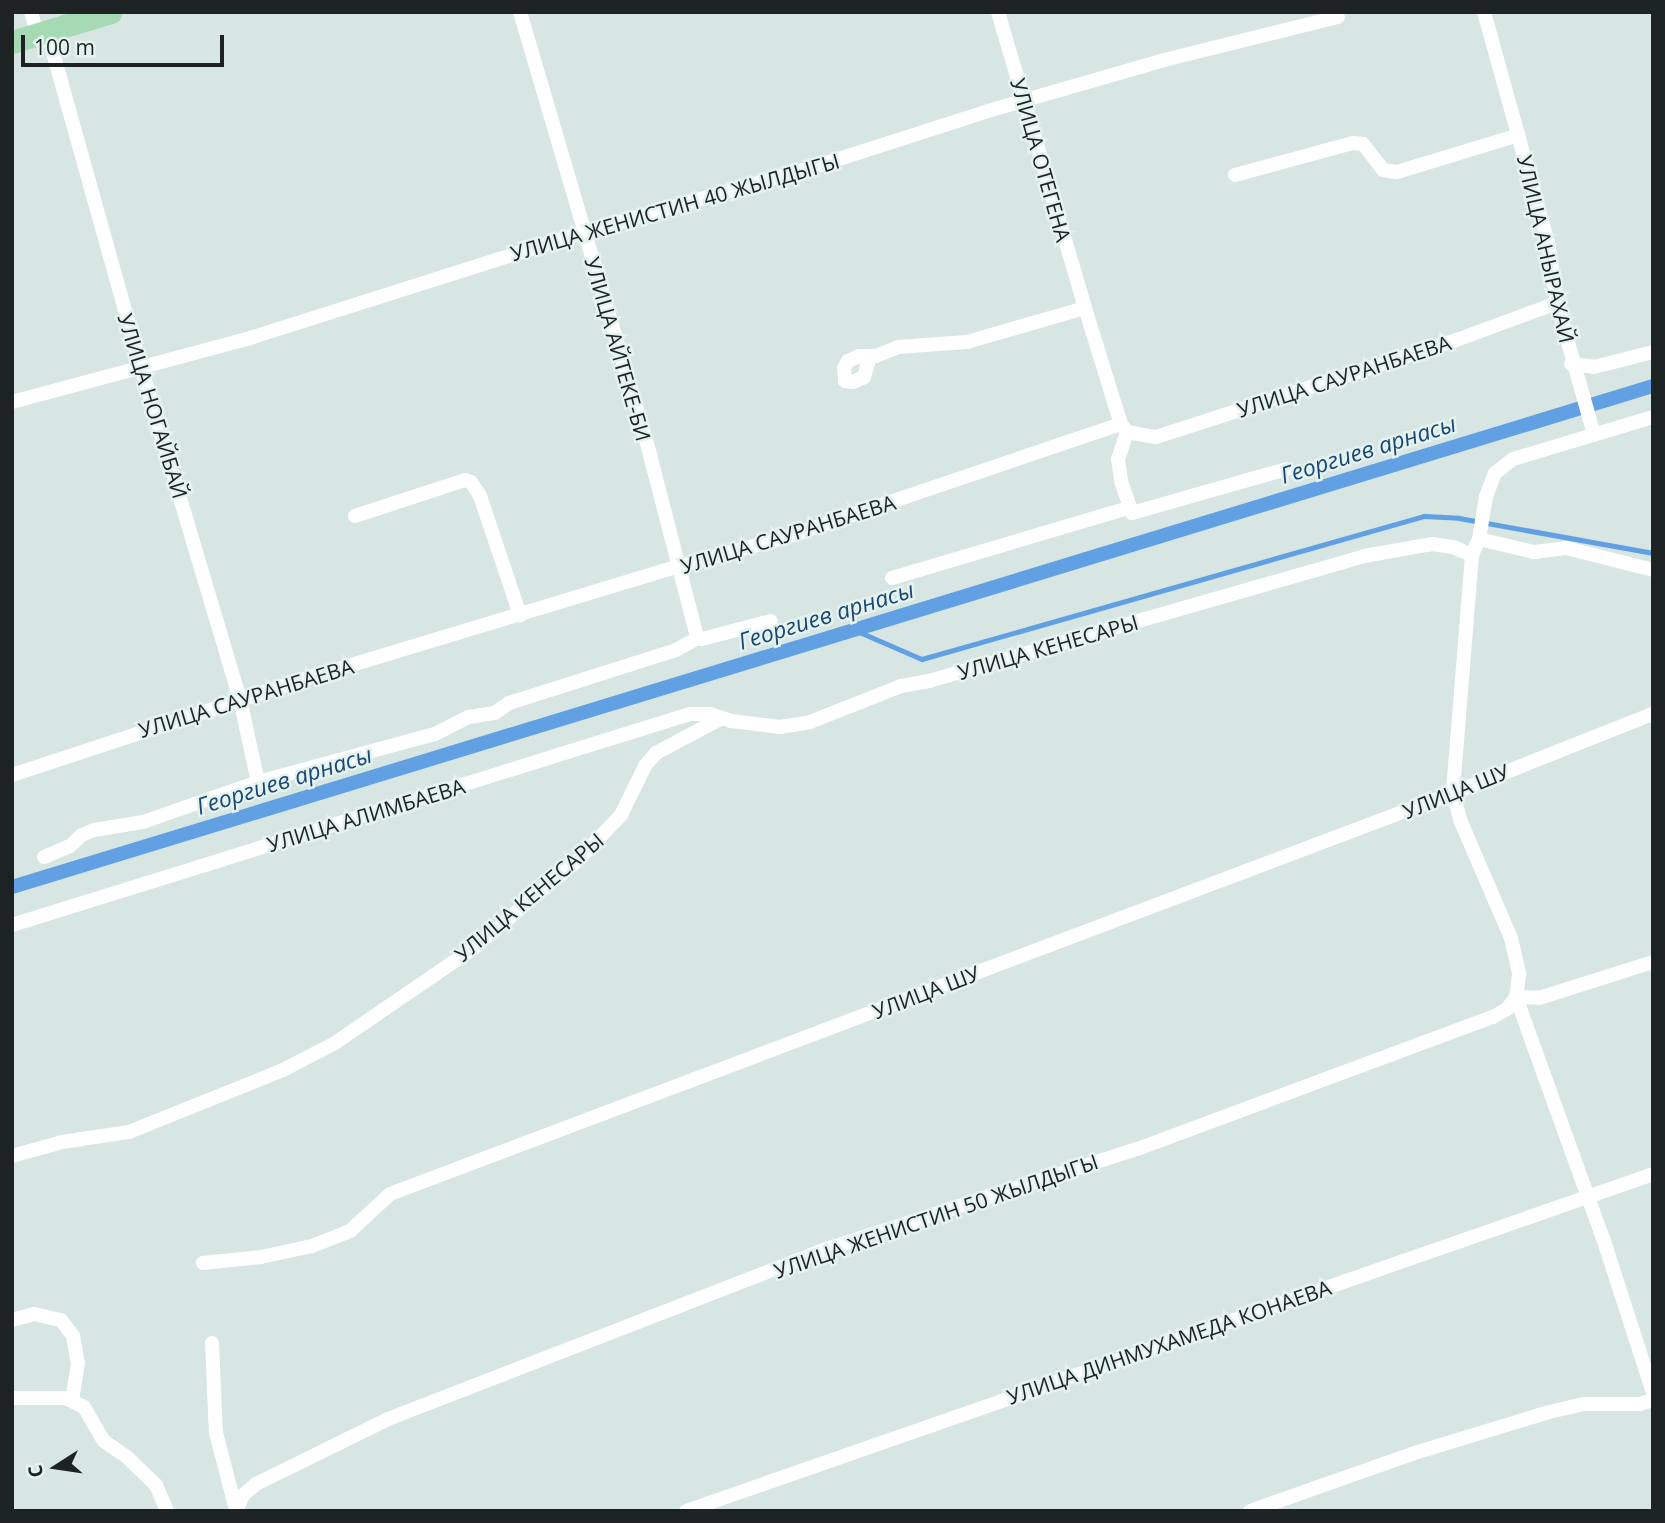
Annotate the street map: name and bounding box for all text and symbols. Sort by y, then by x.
scale bar [24,21,228,65]
text: 100 m [34,33,95,61]
street label: УЛИЦА ОТЕГЕНА [1006,75,1076,245]
street label: УЛИЦА ЖЕНИСТИН 40 ЖЫЛДЫГЫ [508,148,842,266]
street label: УЛИЦА АНЫРАХАЙ [1512,153,1580,345]
street label: УЛИЦА АЙТЕКЕ-БИ [580,254,656,444]
street label: УЛИЦА НОГАЙБАЙ [113,311,193,501]
street label: УЛИЦА САУРАНБАЕВА [1234,329,1454,423]
water label: Георгиев арнасы [1277,409,1459,489]
street label: УЛИЦА САУРАНБАЕВА [677,489,899,579]
water label: Георгиев арнасы [735,575,917,655]
street label: УЛИЦА КЕНЕСАРЫ [955,609,1141,685]
street label: УЛИЦА САУРАНБАЕВА [135,653,357,743]
water label: Георгиев арнасы [193,740,375,820]
street label: УЛИЦА ШУ [1399,758,1513,824]
street label: УЛИЦА АЛИМБАЕВА [264,773,468,857]
street label: УЛИЦА КЕНЕСАРЫ [449,827,609,967]
street label: УЛИЦА ШУ [869,960,983,1024]
street label: УЛИЦА ЖЕНИСТИН 50 ЖЫЛДЫГЫ [771,1149,1101,1283]
street label: УЛИЦА ДИНМУХАМЕДА КОНАЕВА [1004,1275,1334,1409]
north arrow [21,1432,91,1502]
text: С [21,1463,49,1480]

